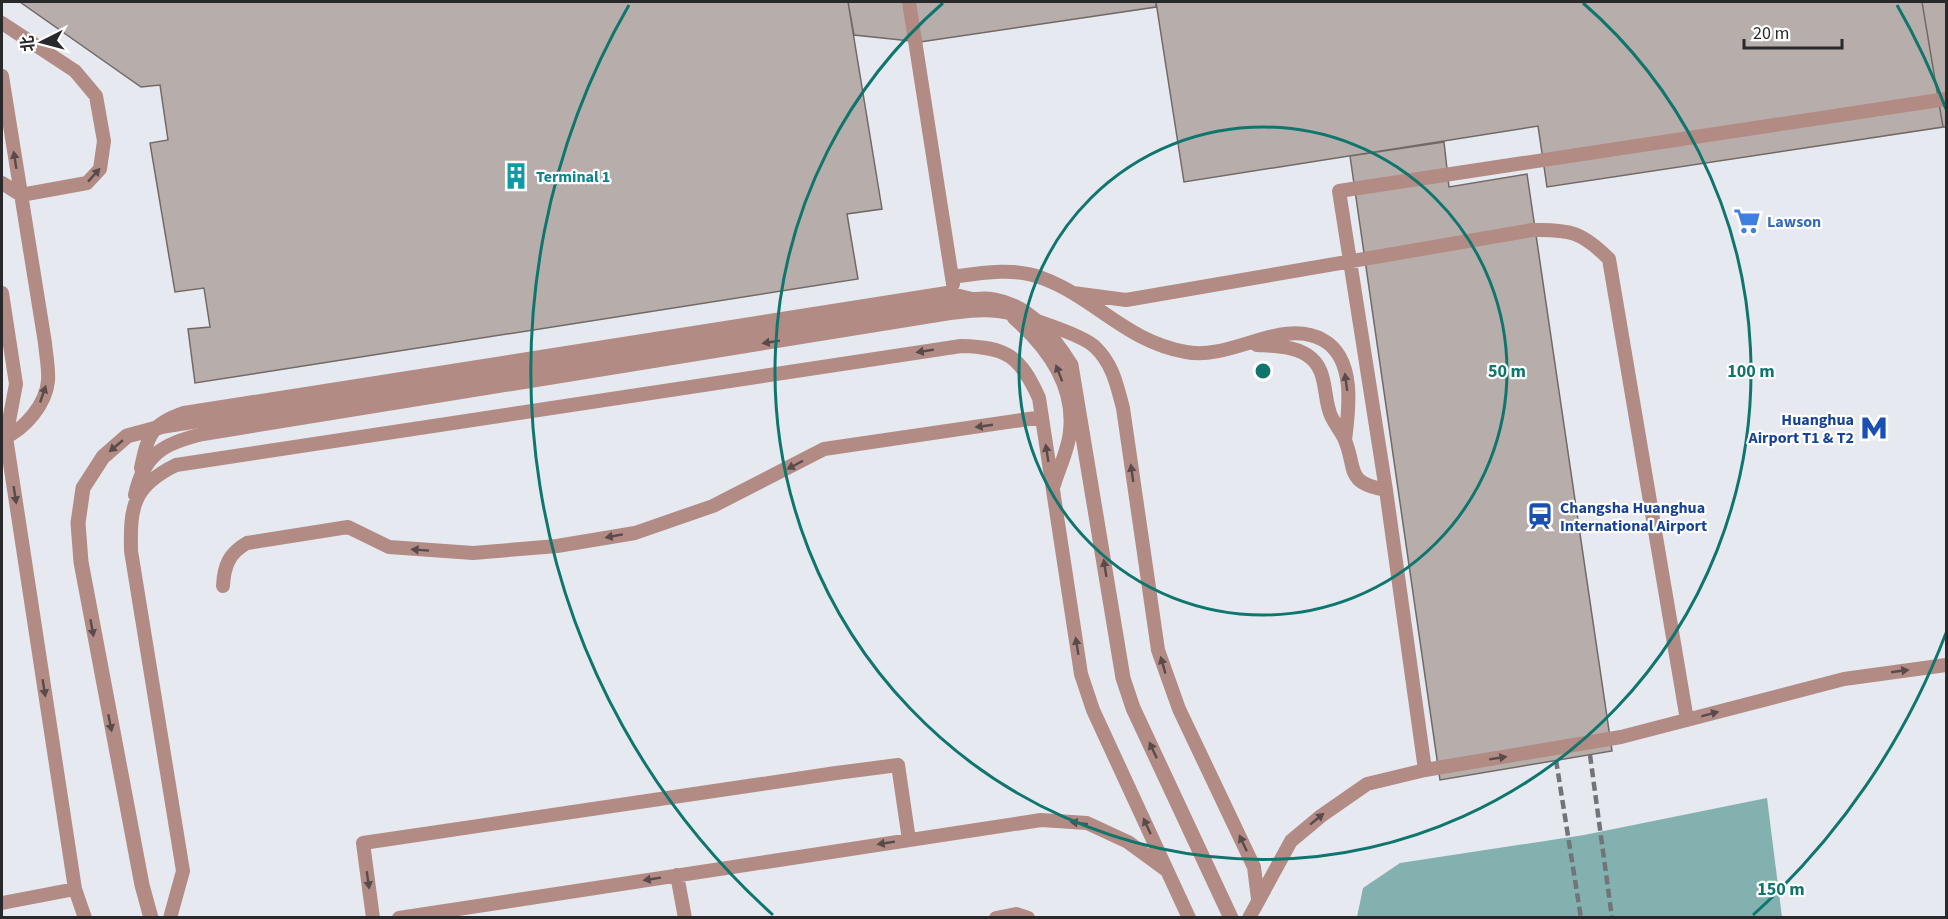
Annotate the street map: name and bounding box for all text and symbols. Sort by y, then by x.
north arrow [12,12,72,72]
scale bar [1744,12,1842,50]
text: 20 m [1753,21,1789,46]
text: 北 [16,34,40,53]
one-way arrow [11,151,20,170]
building icon: Terminal 1 [501,161,531,191]
place label: Terminal 1 [536,166,610,188]
one-way arrow [87,168,100,183]
supermarket icon: Lawson [1732,206,1762,236]
place label: Lawson [1767,211,1821,233]
one-way arrow [761,338,780,347]
one-way arrow [916,347,935,356]
text: 50 m [1488,359,1526,384]
text: 100 m [1727,359,1775,384]
centre of rings [1253,361,1273,381]
one-way arrow [1053,363,1063,381]
one-way arrow [1342,373,1351,392]
one-way arrow [39,385,49,403]
place label: Huanghua Airport T1 & T2 [1748,409,1854,449]
metro station icon: Huanghua Airport T1 & T2 [1859,413,1889,443]
one-way arrow [974,421,993,430]
one-way arrow [109,439,124,452]
one-way arrow [1043,443,1052,462]
one-way arrow [786,460,803,470]
one-way arrow [1128,463,1137,482]
one-way arrow [11,486,20,505]
place label: Changsha Huanghua International Airport [1560,497,1707,537]
station icon: Changsha Huanghua International Airport [1525,501,1555,531]
one-way arrow [604,532,623,541]
one-way arrow [411,545,430,554]
one-way arrow [1101,558,1110,577]
one-way arrow [88,618,97,637]
one-way arrow [1072,636,1081,655]
one-way arrow [1157,656,1167,675]
one-way arrow [1890,667,1909,676]
one-way arrow [40,678,49,697]
one-way arrow [1701,709,1719,719]
one-way arrow [106,714,116,733]
one-way arrow [1148,742,1157,759]
one-way arrow [1489,753,1508,762]
one-way arrow [1309,813,1325,826]
one-way arrow [1142,818,1151,835]
one-way arrow [1070,819,1089,828]
one-way arrow [1238,835,1247,852]
one-way arrow [877,839,896,848]
one-way arrow [363,871,372,890]
one-way arrow [642,874,661,883]
text: 150 m [1757,877,1805,902]

